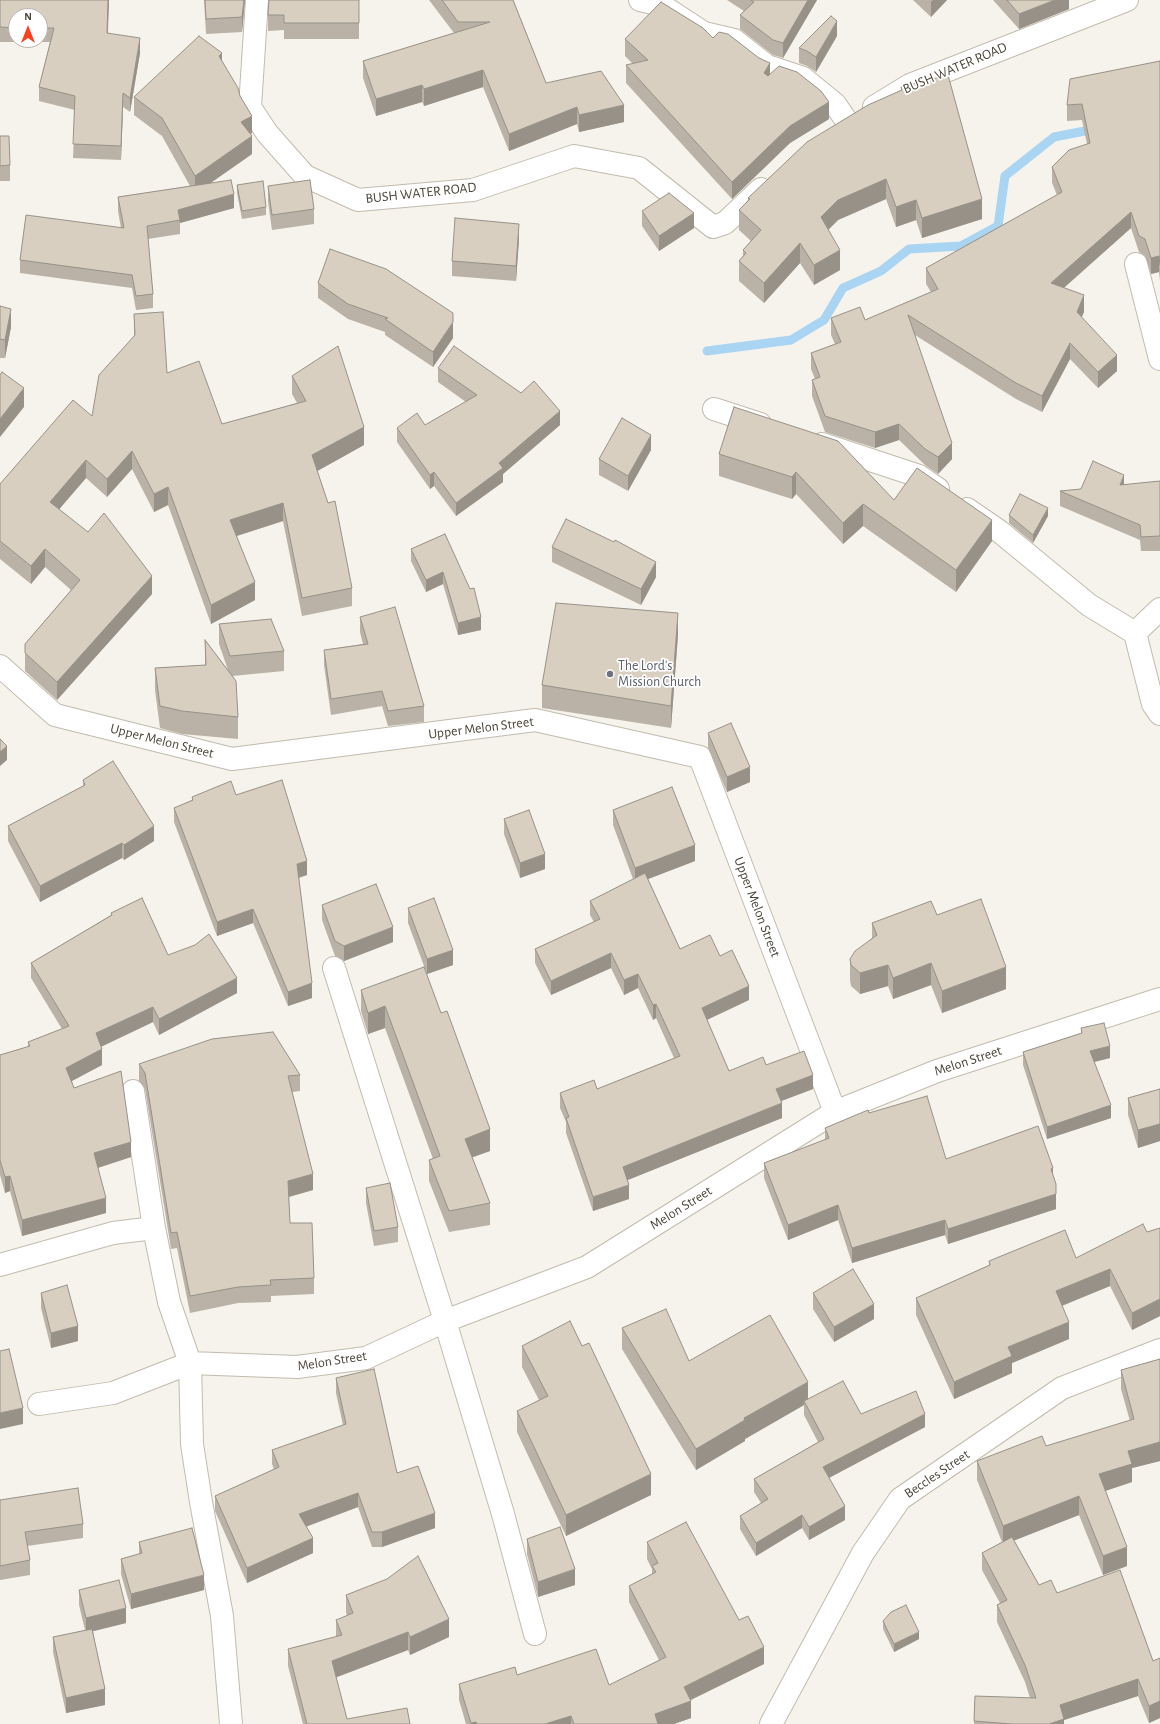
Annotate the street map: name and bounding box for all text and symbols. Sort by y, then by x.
north arrow [8,8,48,48]
text: N [24,11,32,22]
street label: BUSH WATER ROAD [900,38,1010,98]
street label: BUSH WATER ROAD [365,179,477,207]
place label: The Lord's Mission Church [618,658,701,690]
marker: The Lord's Mission Church [605,669,615,679]
street label: Upper Melon Street [427,713,535,743]
street label: Upper Melon Street [109,720,215,762]
street label: Upper Melon Street [730,855,784,959]
street label: Melon Street [932,1042,1004,1080]
street label: Melon Street [647,1182,715,1234]
street label: Melon Street [296,1347,368,1375]
street label: Beccles Street [901,1446,973,1502]

